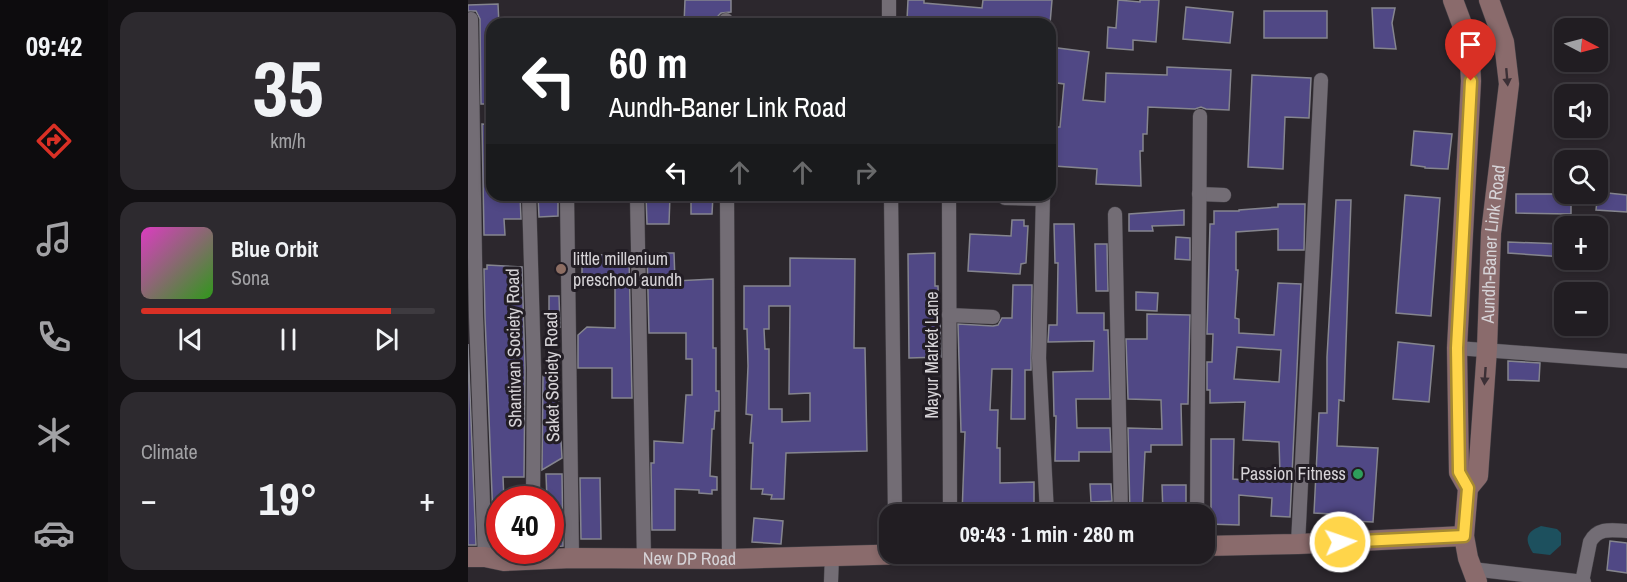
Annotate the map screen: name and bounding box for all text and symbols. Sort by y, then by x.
north arrow [1554,18,1608,72]
map controls [1554,18,1608,336]
pin [1445,19,1496,81]
text: 09:42 [26,28,82,64]
icon: arrive [1454,28,1487,61]
text: 35 [252,35,324,140]
text: 60 m [609,35,688,91]
icon: left [510,42,588,120]
one-way arrow [1503,67,1512,86]
button: sound [1554,84,1608,138]
text: Aundh-Baner Link Road [609,89,847,125]
icon: directions [33,120,75,162]
text: km/h [270,127,306,154]
button: search [1554,150,1608,204]
icon: left [660,156,693,189]
icon: ahead [723,156,756,189]
icon: ahead [786,156,819,189]
icon: right [849,156,882,189]
street label: Aundh-Baner Link Road [1475,164,1511,325]
button: + [1554,216,1608,270]
icon: music [33,218,75,260]
text: Blue Orbit [231,234,318,264]
place label: little millenium preschool aundh [573,246,682,292]
marker: little millenium preschool aundh [554,262,568,276]
text: Sona [231,264,269,291]
street label: Shantivan Society Road [500,268,527,428]
button: − [1554,282,1608,336]
street label: Mayur Market Lane [919,291,944,419]
street label: Saket Society Road [538,312,565,442]
icon: phone [33,316,75,358]
icon: previous [174,323,207,356]
icon: pause [272,323,305,356]
icon: next [370,323,403,356]
one-way arrow [1480,366,1490,385]
icon: climate [33,414,75,456]
text: Climate [141,438,198,465]
place label: Passion Fitness [1240,461,1346,486]
marker: Passion Fitness [1351,467,1365,481]
text: 19° [258,468,318,529]
text: − [141,477,157,521]
text: + [419,477,435,521]
speed limit sign: 40 [486,486,564,564]
position arrow [1308,510,1372,574]
icon: car [33,512,75,554]
text: 09:43 · 1 min · 280 m [960,519,1134,549]
street label: New DP Road [643,545,737,571]

